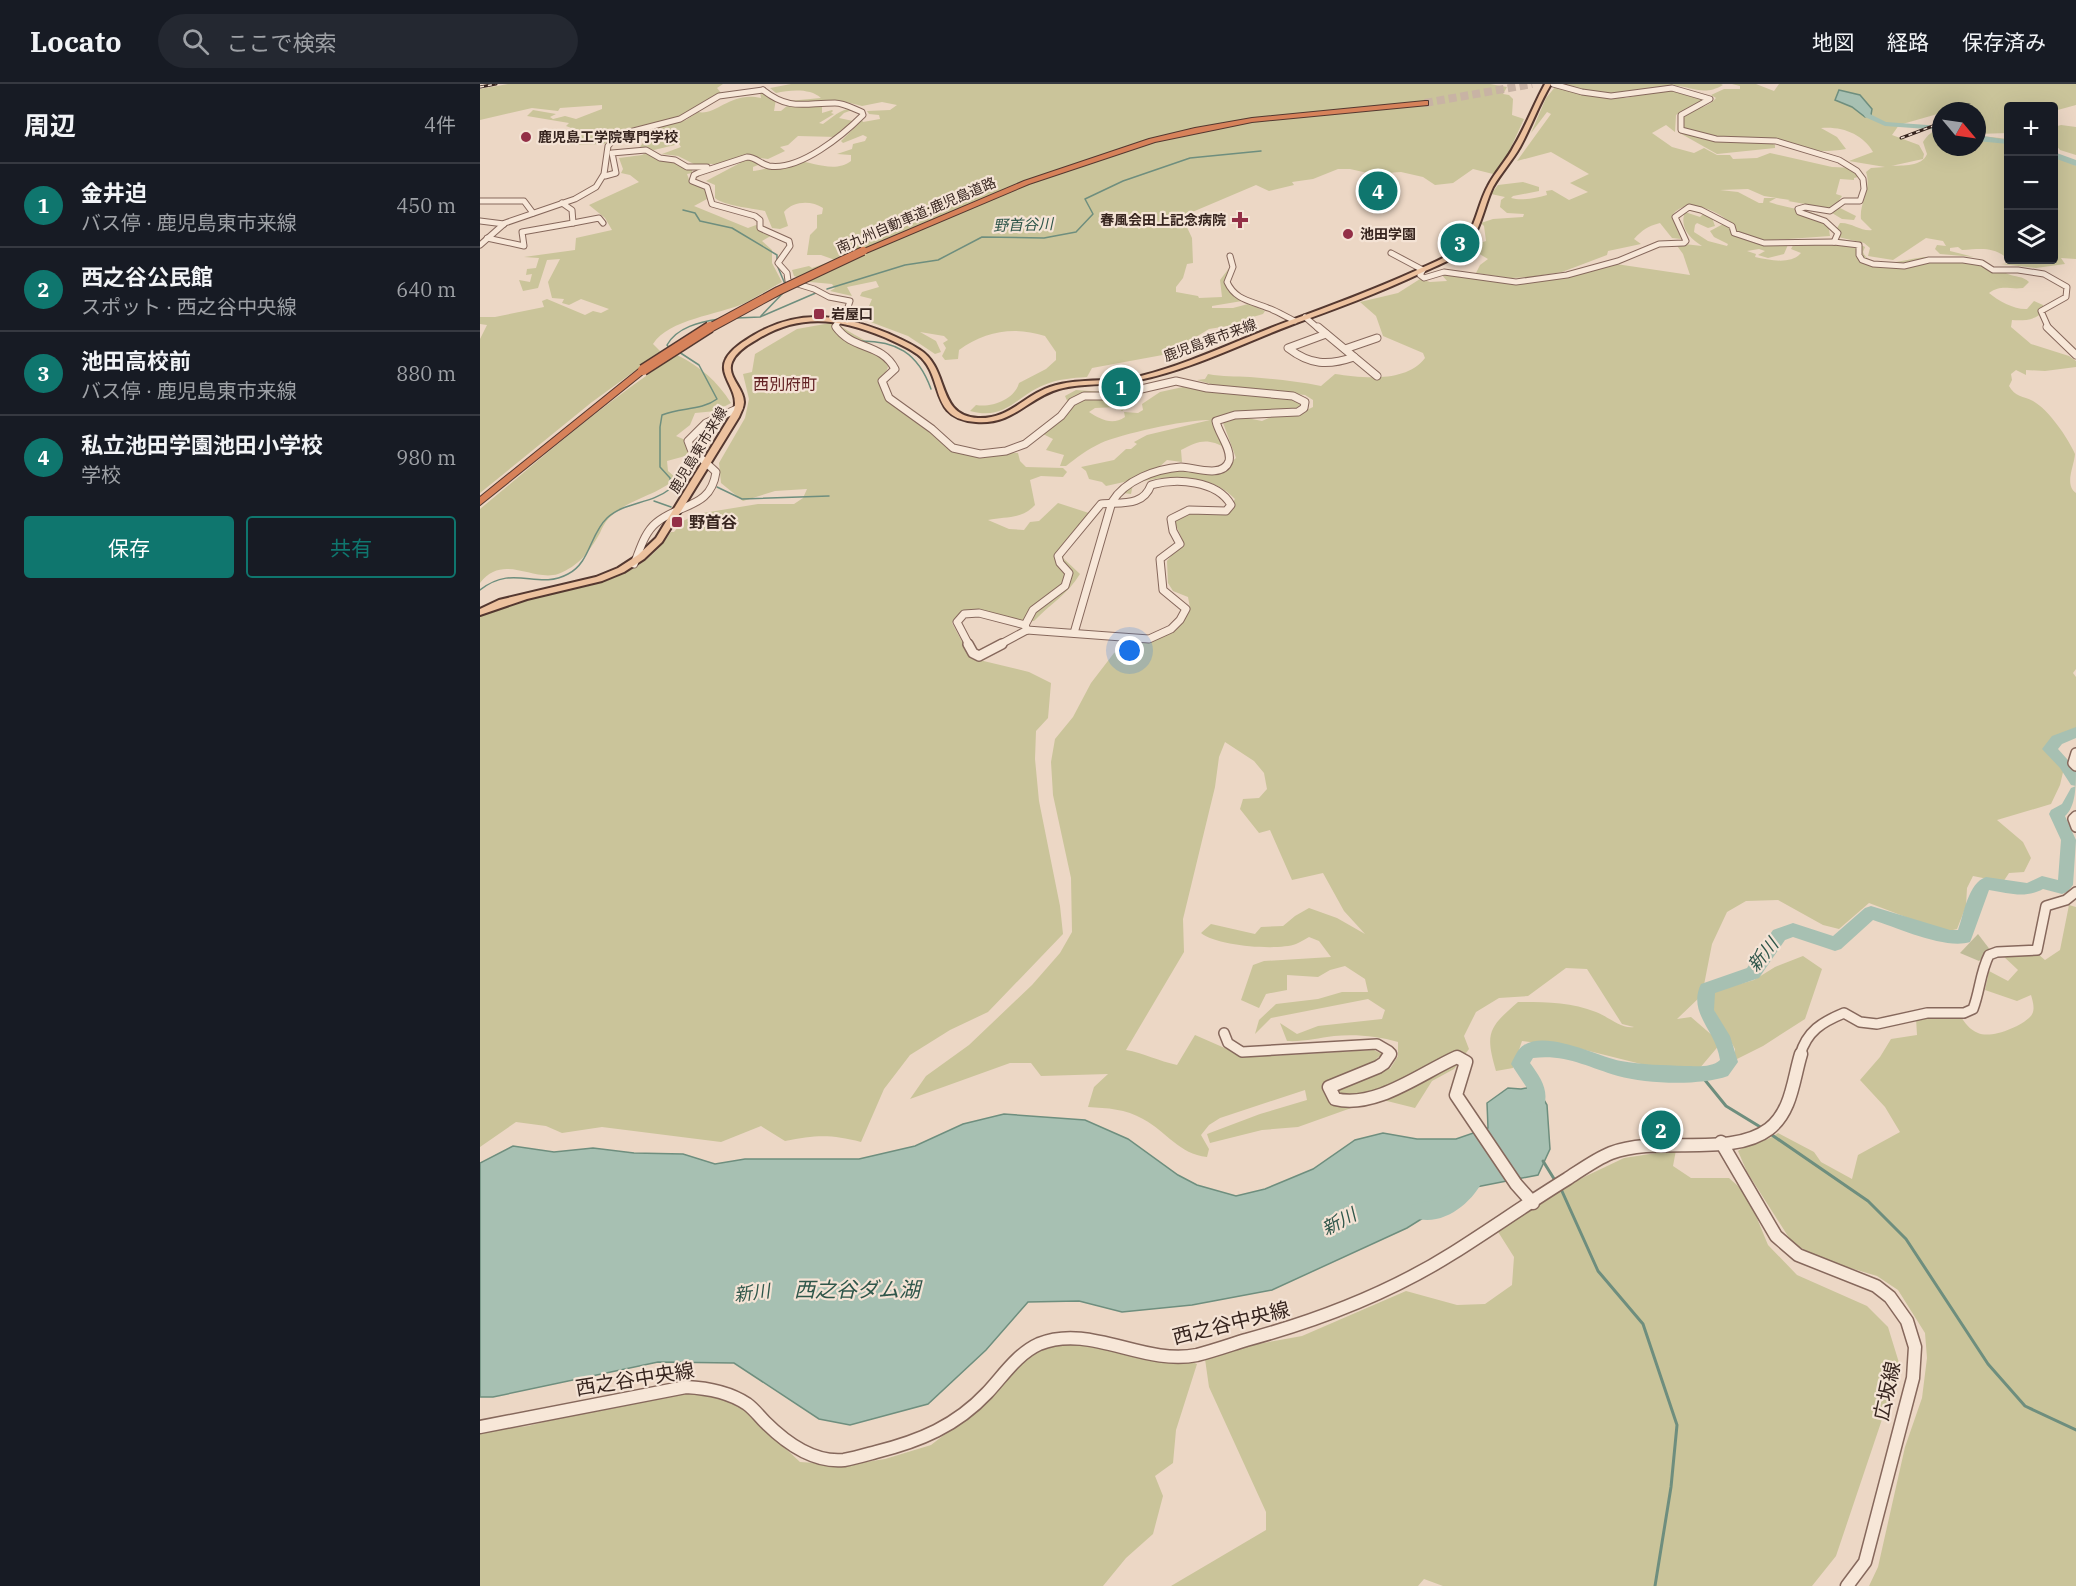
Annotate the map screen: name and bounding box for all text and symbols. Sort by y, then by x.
search box [158,14,578,68]
text: Locato [30,23,122,60]
icon: search [179,25,212,58]
text: ここで検索 [227,28,337,57]
text: 地図 [1812,28,1854,56]
text: 経路 [1887,28,1929,56]
text: 保存済み [1962,28,2046,56]
north arrow [1932,102,1986,156]
map controls [2004,102,2058,264]
button: + [2004,102,2058,156]
text: 周辺 [24,108,76,142]
text: 4件 [424,111,456,138]
place label: 鹿児島工学院専門学校 [538,128,678,146]
marker: 鹿児島工学院専門学校 [519,130,533,144]
button: − [2004,156,2058,210]
pin: 4 [1358,168,1398,214]
street label: 南九州自動車道;鹿児島道路 [833,173,999,257]
text: 金井迫 [81,178,147,207]
text: 1 [38,192,50,219]
text: 450 m [396,192,456,219]
text: バス停 · 鹿児島東市来線 [81,209,297,236]
button: layers [2004,210,2058,264]
place label: 春風会田上記念病院 [1100,211,1226,229]
marker: 春風会田上記念病院 [1231,211,1249,229]
water label: 野首谷川 [993,214,1055,235]
pin: 3 [1440,220,1480,266]
place label: 池田学園 [1360,225,1416,243]
marker: 池田学園 [1341,227,1355,241]
text: 西之谷公民館 [81,262,213,291]
text: 2 [38,276,50,303]
text: 640 m [396,276,456,303]
text: スポット · 西之谷中央線 [81,293,297,320]
place label: 岩屋口 [831,305,873,323]
marker: 岩屋口 [812,307,826,321]
street label: 鹿児島東市来線 [1161,315,1259,365]
text: 池田高校前 [81,346,191,375]
text: 3 [38,360,50,387]
text: 880 m [396,360,456,387]
pin: 1 [1102,364,1140,410]
district label: 西別府町 [753,374,817,394]
text: バス停 · 鹿児島東市来線 [81,377,297,404]
street label: 鹿児島東市来線 [665,403,731,497]
text: 私立池田学園池田小学校 [81,430,323,459]
text: 4 [38,444,50,471]
text: 980 m [396,444,456,471]
text: 学校 [81,461,121,488]
place label: 野首谷 [689,512,737,532]
marker: 野首谷 [670,515,684,529]
button: 保存 [24,516,234,578]
button: 共有 [246,516,456,578]
your location [1115,636,1144,665]
water label: 新川 [1742,932,1784,976]
pin: 2 [1642,1108,1680,1152]
water label: 新川 [1317,1202,1362,1240]
water label: 西之谷ダム湖 [794,1275,923,1303]
water label: 新川 [733,1279,773,1306]
street label: 西之谷中央線 [1169,1295,1292,1350]
street label: 西之谷中央線 [574,1356,696,1401]
street label: 広坂線 [1867,1359,1906,1423]

